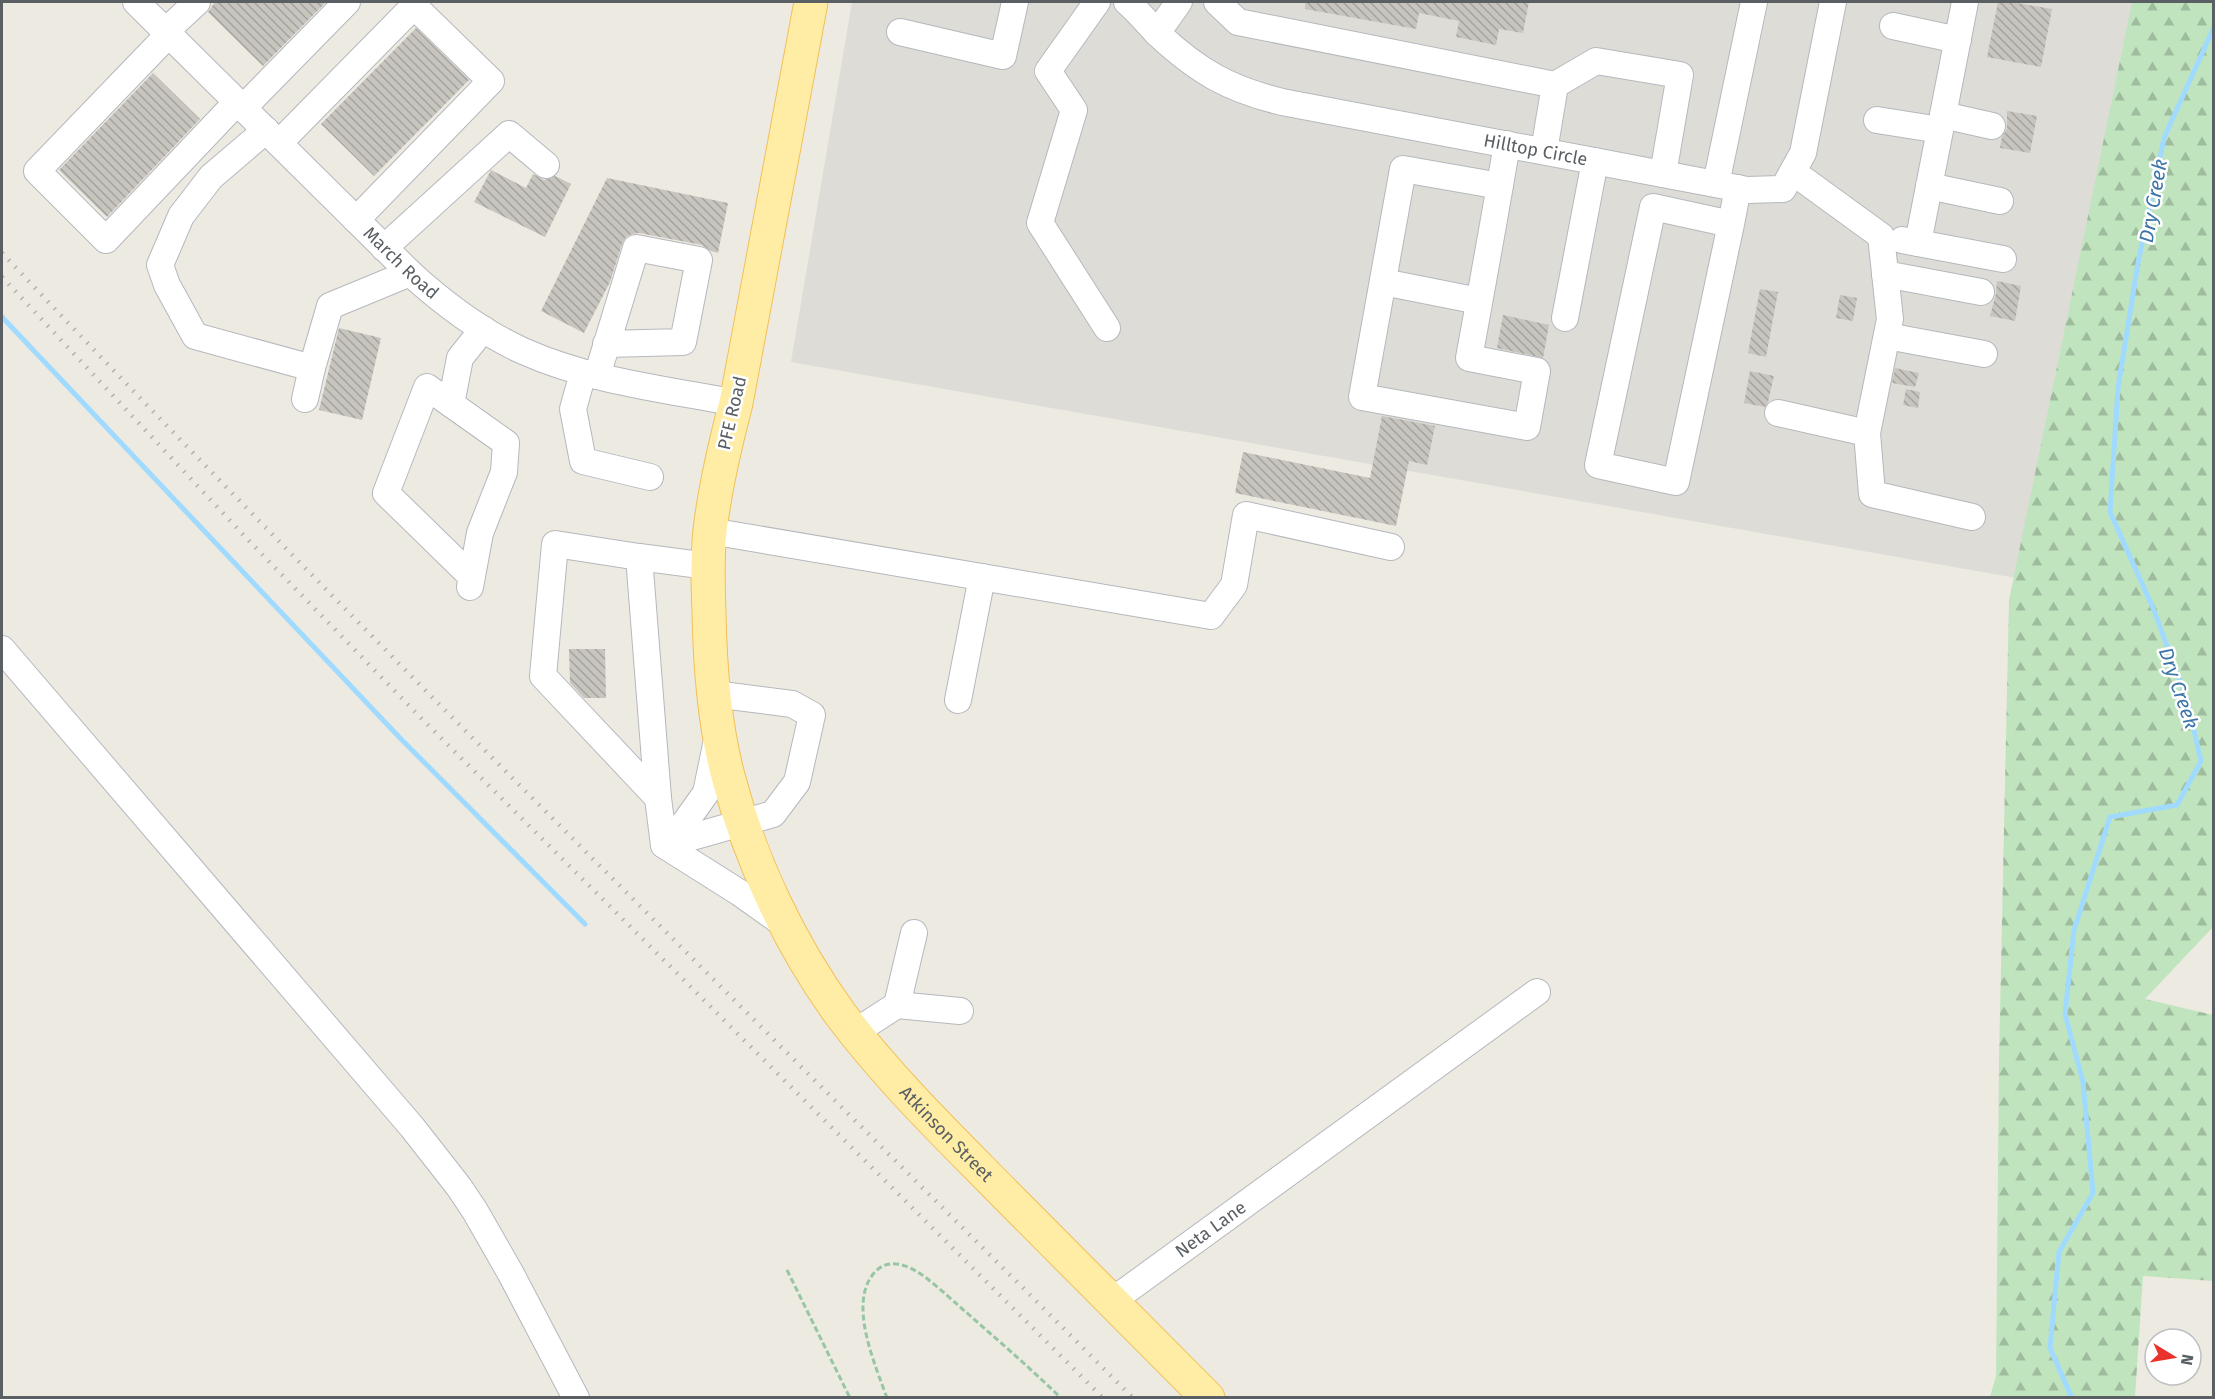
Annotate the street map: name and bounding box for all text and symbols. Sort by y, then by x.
street label: Hilltop Circle [1482,129,1589,171]
water label: Dry Creek [2134,157,2172,245]
street label: March Road [359,222,443,304]
street label: PFE Road [713,374,751,452]
water label: Dry Creek [2154,644,2204,732]
street label: Atkinson Street [895,1081,998,1187]
street label: Neta Lane [1171,1196,1250,1262]
north arrow [2143,1327,2203,1387]
text: N [2177,1353,2198,1367]

